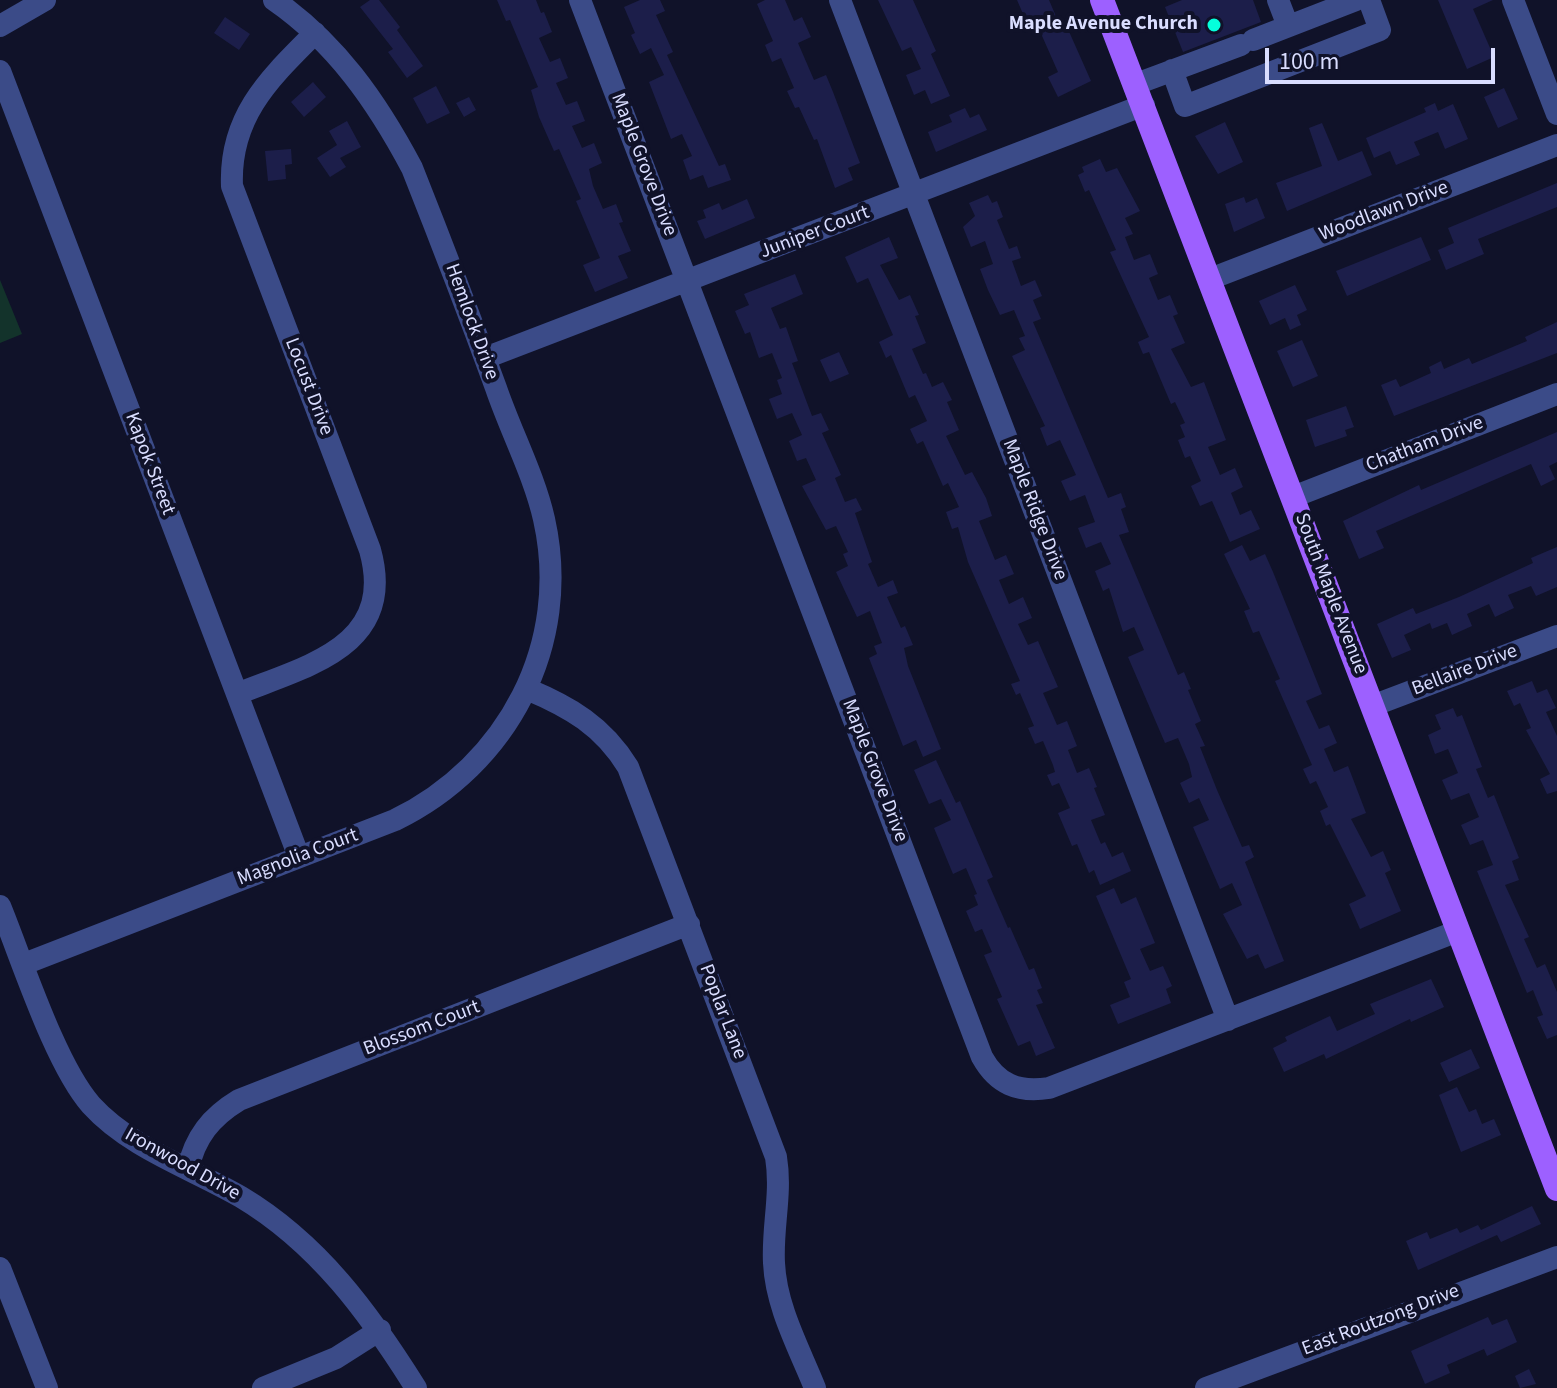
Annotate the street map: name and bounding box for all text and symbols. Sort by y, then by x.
place label: Maple Avenue Church [1009,13,1198,37]
marker: Maple Avenue Church [1205,16,1223,34]
scale bar [1269,32,1499,82]
text: 100 m [1279,44,1339,79]
street label: Maple Grove Drive [605,90,681,240]
street label: Woodlawn Drive [1316,176,1452,248]
street label: Juniper Court [757,201,873,265]
street label: Hemlock Drive [439,261,503,383]
street label: Locust Drive [278,335,338,439]
street label: Kapok Street [119,409,179,519]
street label: Chatham Drive [1363,412,1487,478]
street label: Maple Ridge Drive [996,436,1072,584]
street label: South Maple Avenue [1288,510,1372,678]
street label: Bellaire Drive [1409,640,1521,702]
street label: Maple Grove Drive [836,696,912,846]
street label: Magnolia Court [234,824,362,892]
street label: Poplar Lane [693,961,751,1063]
street label: Blossom Court [360,996,484,1062]
street label: Ironwood Drive [120,1123,244,1207]
street label: East Routzong Drive [1299,1280,1463,1362]

